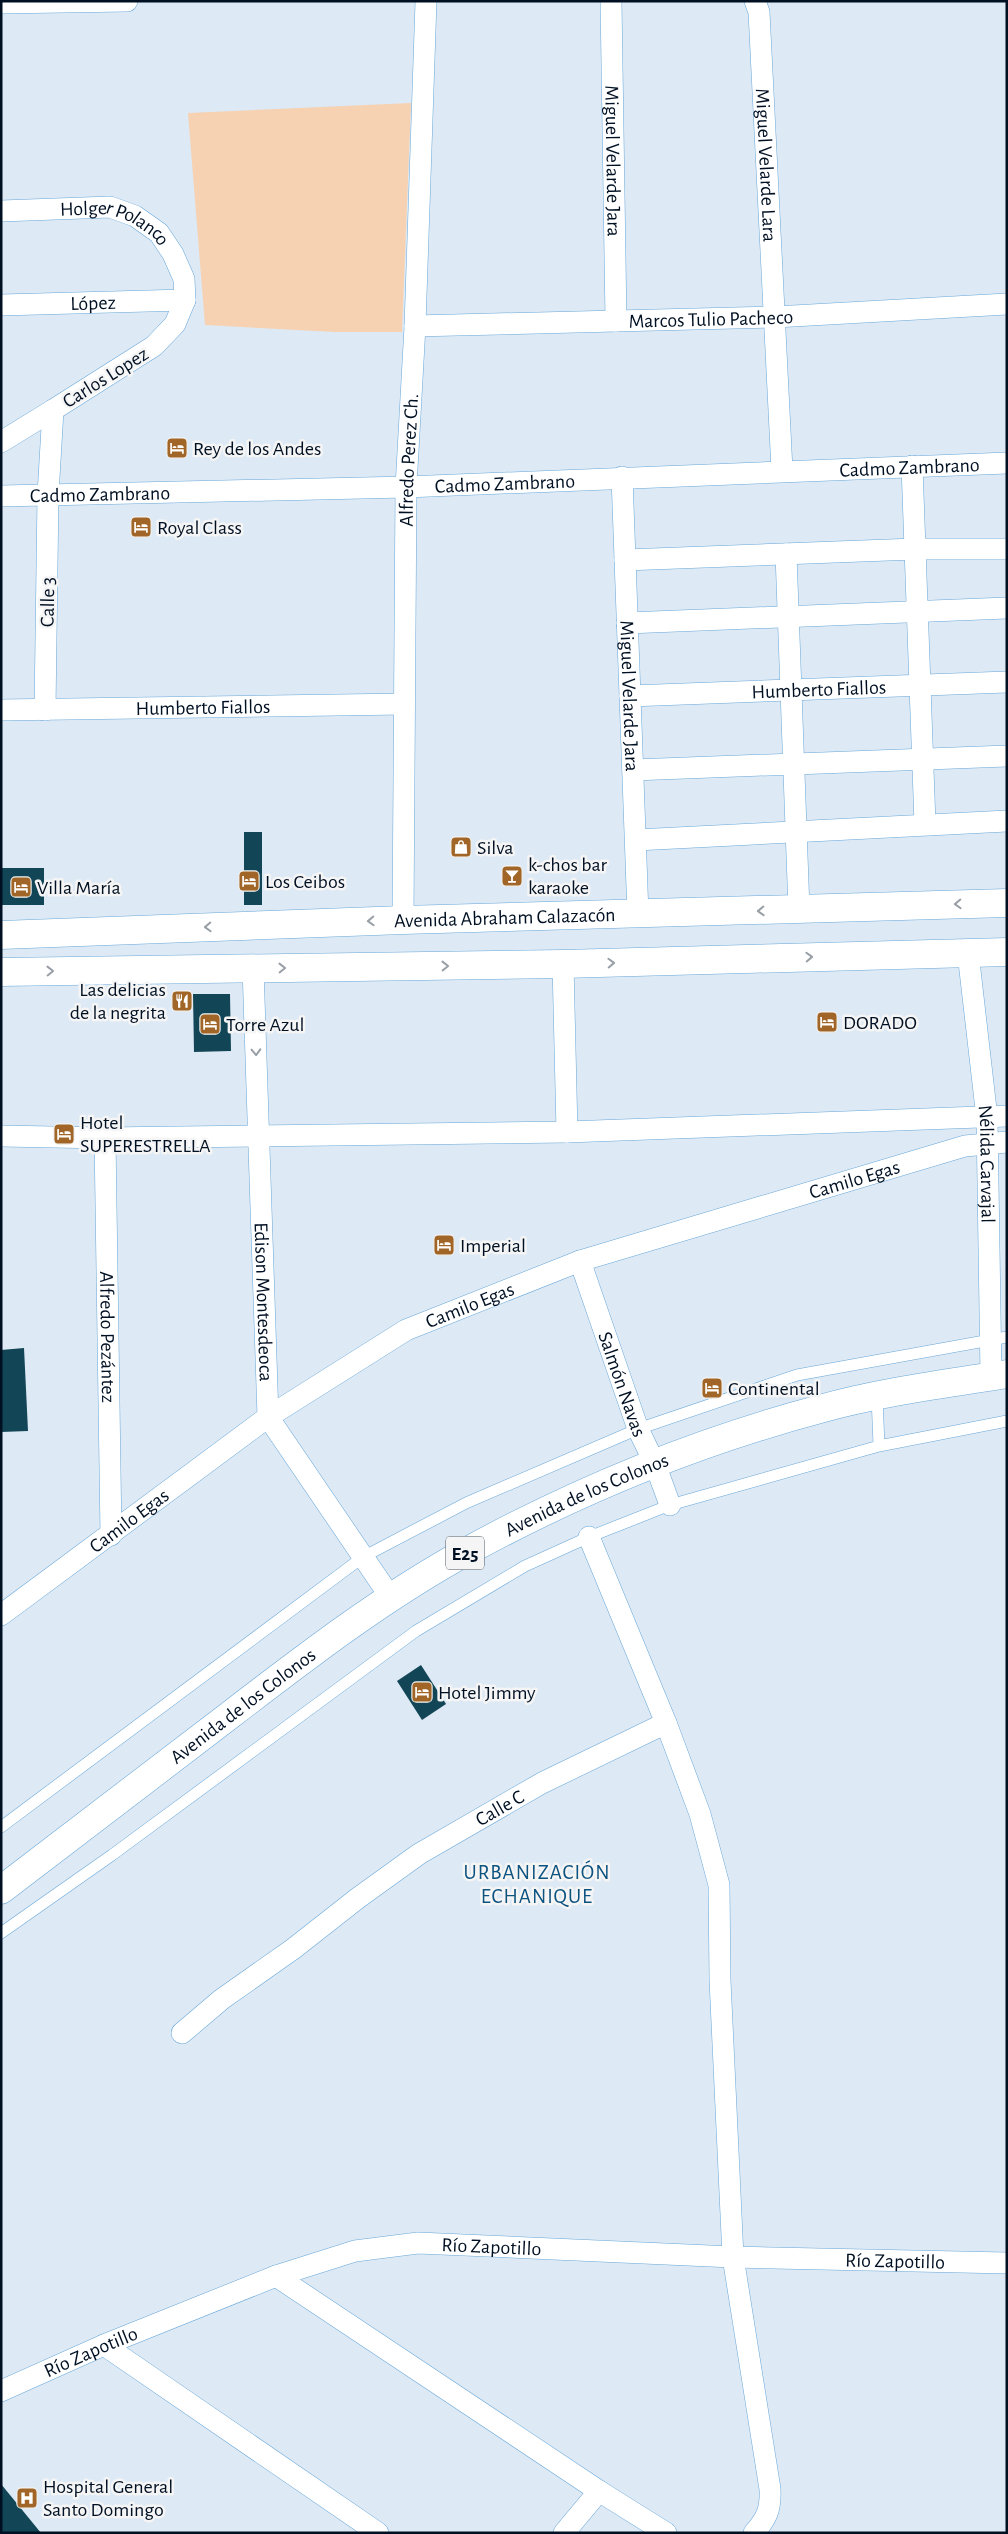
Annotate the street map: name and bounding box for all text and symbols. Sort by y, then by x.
street label: Miguel Velarde Jara [601,85,624,237]
street label: Miguel Velarde Lara [752,88,780,243]
street label: Holger Polanco [60,197,173,249]
street label: López [70,293,116,314]
street label: Marcos Tulio Pacheco [628,307,794,332]
street label: Carlos Lopez [59,344,152,412]
street label: Alfredo Perez Ch. [397,393,422,527]
hotel icon: Rey de los Andes [165,436,189,460]
place label: Rey de los Andes [193,439,321,459]
street label: Cadmo Zambrano [839,455,980,481]
street label: Cadmo Zambrano [434,471,575,497]
street label: Cadmo Zambrano [30,483,170,506]
hotel icon: Royal Class [129,515,153,539]
place label: Royal Class [157,518,242,538]
street label: Calle 3 [38,577,58,627]
street label: Miguel Velarde Jara [616,620,642,772]
street label: Humberto Fiallos [751,677,887,702]
street label: Humberto Fiallos [136,697,270,719]
shop icon: Silva [449,835,473,859]
place label: Silva [477,838,514,858]
place label: k-chos bar karaoke [528,855,608,898]
bar icon: k-chos bar karaoke [500,864,524,888]
hotel icon: Los Ceibos [237,869,261,893]
place label: Los Ceibos [265,872,345,892]
hotel icon: Villa María [9,875,33,899]
place label: Villa María [37,878,121,898]
one-way arrow [954,899,962,910]
street label: Avenida Abraham Calazacón [394,905,616,931]
one-way arrow [756,906,764,916]
one-way arrow [367,916,375,927]
one-way arrow [204,922,212,933]
one-way arrow [805,952,813,963]
one-way arrow [608,958,616,968]
one-way arrow [442,961,449,971]
one-way arrow [279,963,287,973]
one-way arrow [46,966,54,976]
place label: Las delicias de la negrita [70,980,166,1023]
restaurant icon: Las delicias de la negrita [170,989,194,1013]
hotel icon: DORADO [815,1010,839,1034]
hotel icon: Torre Azul [198,1012,222,1036]
place label: DORADO [843,1013,917,1033]
place label: Torre Azul [226,1015,304,1035]
one-way arrow [251,1048,261,1056]
street label: Nélida Carvajal [975,1104,998,1223]
place label: Hotel SUPERESTRELLA [80,1113,211,1156]
hotel icon: Hotel SUPERESTRELLA [52,1122,76,1146]
street label: Camilo Egas [807,1157,902,1203]
street label: Edison Montesdeoca [250,1222,276,1382]
hotel icon: Imperial [432,1233,456,1257]
place label: Imperial [460,1236,526,1256]
street label: Alfredo Pezántez [96,1271,118,1403]
street label: Camilo Egas [423,1279,517,1332]
street label: Salmón Navas [594,1329,649,1440]
hotel icon: Continental [700,1376,724,1400]
place label: Continental [728,1379,820,1399]
street label: Avenida de los Colonos [502,1450,671,1541]
street label: Camilo Egas [86,1485,173,1557]
road number: E25 [446,1536,484,1570]
street label: Avenida de los Colonos [167,1645,320,1768]
hotel icon: Hotel Jimmy [410,1680,434,1704]
place label: Hotel Jimmy [438,1683,536,1703]
street label: Calle C [472,1787,528,1830]
district label: URBANIZACIÓN ECHANIQUE [464,1860,611,1907]
street label: Río Zapotillo [441,2235,542,2259]
street label: Río Zapotillo [845,2250,945,2273]
street label: Río Zapotillo [41,2324,141,2381]
place label: Hospital General Santo Domingo [43,2477,173,2520]
hospital icon: Hospital General Santo Domingo [15,2486,39,2510]

